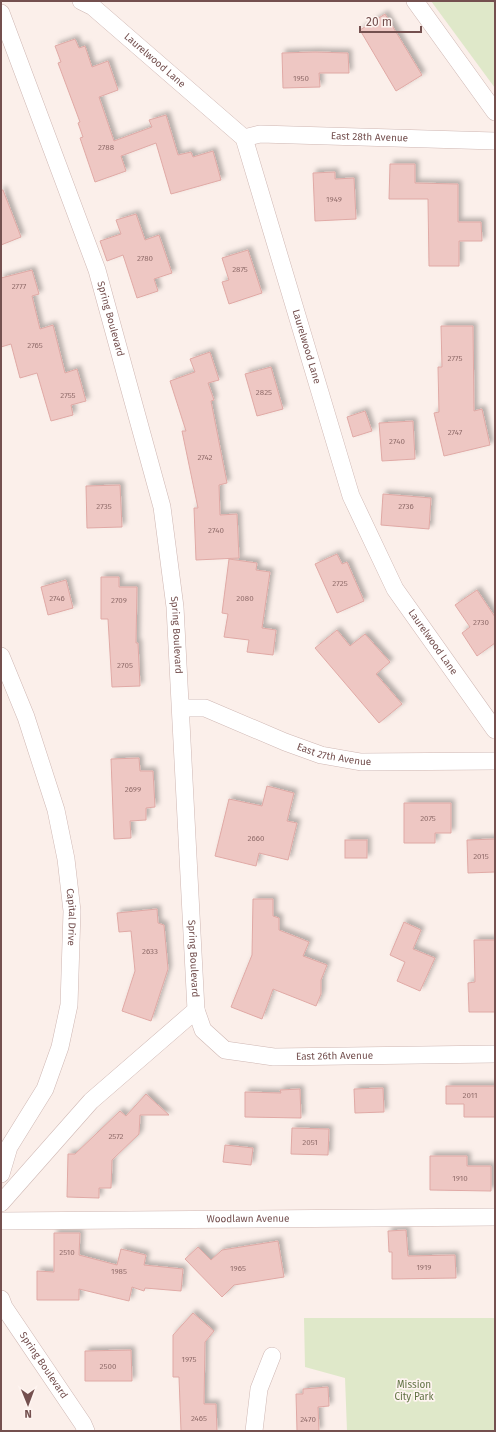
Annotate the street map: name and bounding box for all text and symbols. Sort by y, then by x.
scale bar [360,8,421,34]
text: 20 m [366,15,392,29]
street label: Laurelwood Lane [121,31,188,90]
house number: 1950 [293,74,310,83]
street label: East 28th Avenue [331,130,408,144]
house number: 2788 [98,143,115,152]
house number: 1949 [326,195,342,204]
house number: 2780 [137,254,154,263]
house number: 2875 [232,265,248,274]
street label: Spring Boulevard [94,280,126,358]
house number: 2777 [12,282,27,291]
street label: Laurelwood Lane [290,308,323,385]
house number: 2765 [27,341,43,350]
house number: 2775 [448,354,462,363]
house number: 2825 [256,388,272,397]
house number: 2755 [60,391,76,400]
house number: 2747 [448,428,463,437]
house number: 2740 [389,437,405,446]
house number: 2742 [197,453,213,462]
house number: 2735 [96,502,112,511]
house number: 2736 [398,502,414,511]
house number: 2740 [208,526,224,535]
house number: 2725 [332,579,348,588]
house number: 2746 [49,594,65,603]
house number: 2080 [236,594,254,603]
house number: 2709 [111,596,127,605]
street label: Spring Boulevard [168,596,184,674]
street label: Laurelwood Lane [405,607,460,677]
house number: 2730 [473,618,489,627]
house number: 2705 [117,661,133,670]
street label: East 27th Avenue [295,741,371,768]
house number: 2699 [125,785,141,794]
house number: 2075 [420,814,436,823]
house number: 2660 [248,834,265,843]
house number: 2015 [473,852,489,861]
street label: Capital Drive [63,888,78,946]
street label: Spring Boulevard [185,919,201,998]
house number: 2633 [142,947,158,956]
street label: East 26th Avenue [296,1050,373,1063]
house number: 2011 [462,1091,478,1100]
house number: 2572 [108,1132,124,1141]
house number: 2051 [302,1138,318,1147]
house number: 1910 [452,1174,468,1183]
street label: Woodlawn Avenue [206,1213,290,1225]
house number: 2510 [59,1248,75,1257]
house number: 1919 [416,1263,432,1272]
house number: 1965 [230,1264,246,1273]
house number: 1985 [111,1267,127,1276]
street label: Spring Boulevard [17,1330,70,1401]
house number: 1975 [182,1355,196,1364]
house number: 2500 [100,1362,117,1371]
park label: Mission City Park [394,1379,434,1403]
north arrow [8,1384,48,1424]
text: N [24,1407,32,1420]
house number: 2465 [191,1414,207,1423]
house number: 2470 [300,1415,316,1424]

